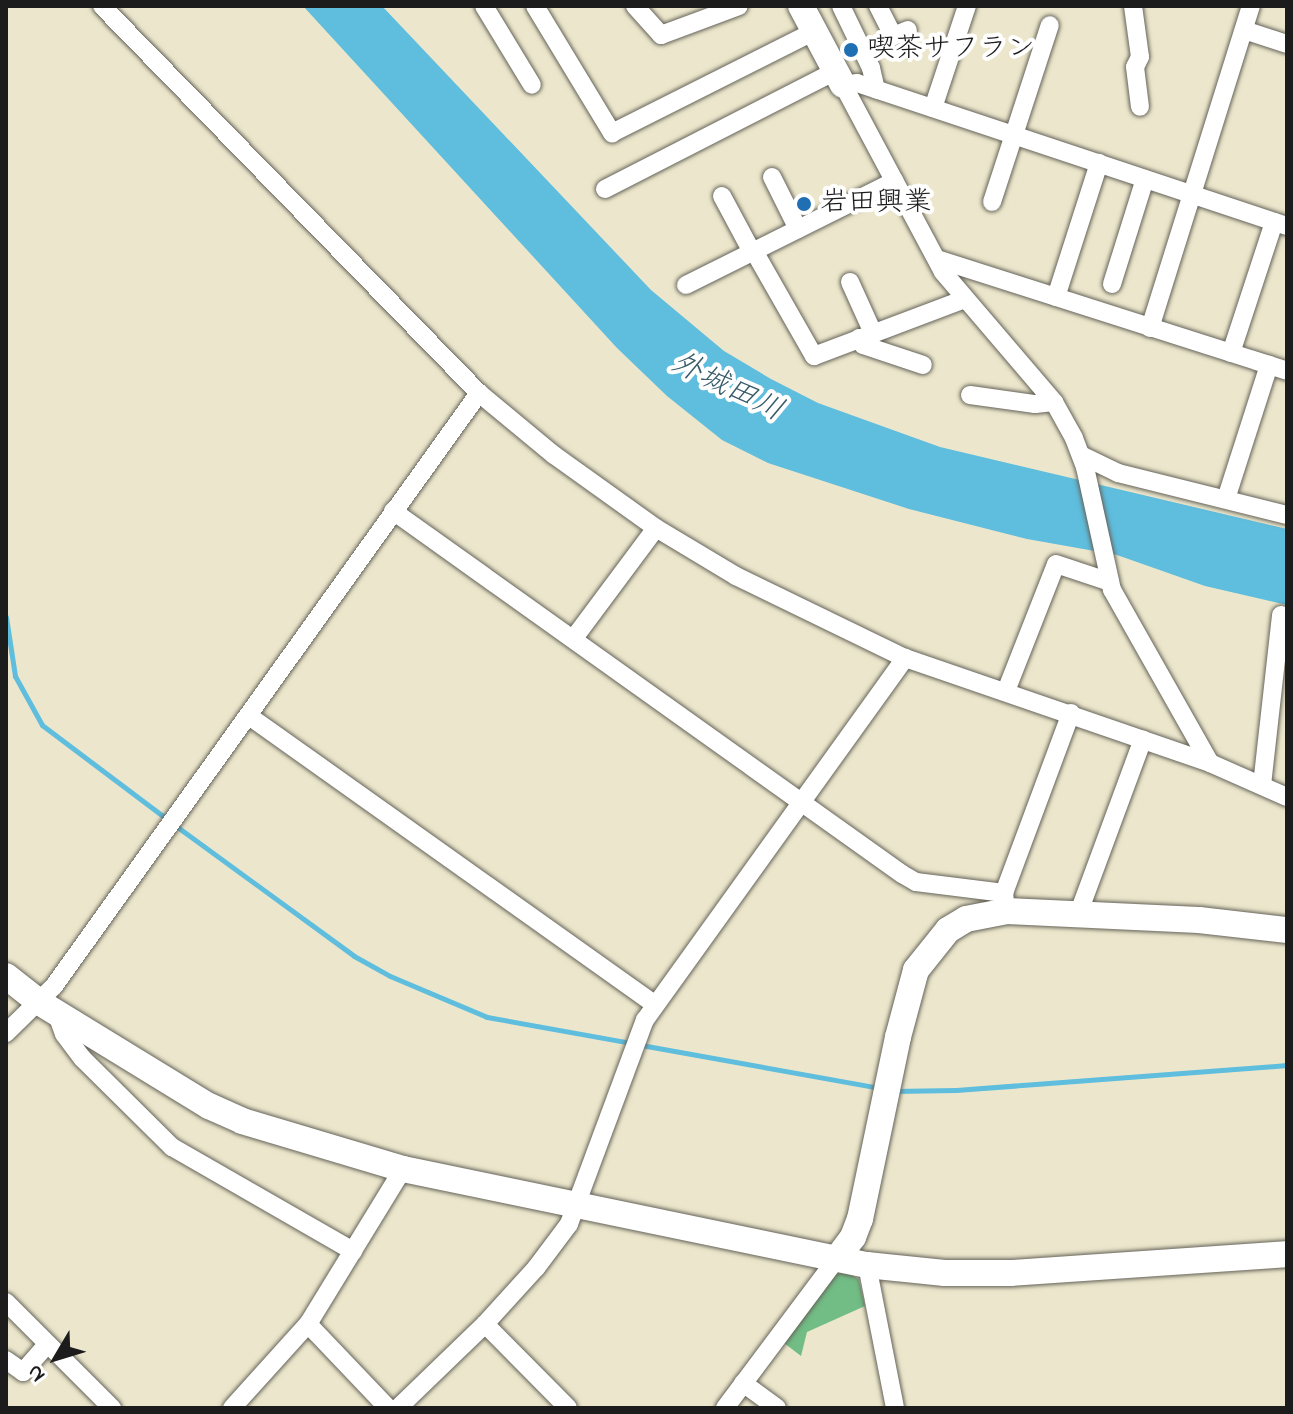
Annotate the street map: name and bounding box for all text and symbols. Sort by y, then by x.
place label: 喫茶サフラン [867,33,1035,67]
marker: 喫茶サフラン [842,41,860,59]
place label: 岩田興業 [820,187,932,221]
marker: 岩田興業 [795,195,813,213]
water label: 外城田川 [665,346,789,430]
north arrow [16,1318,96,1398]
text: N [20,1357,54,1388]

